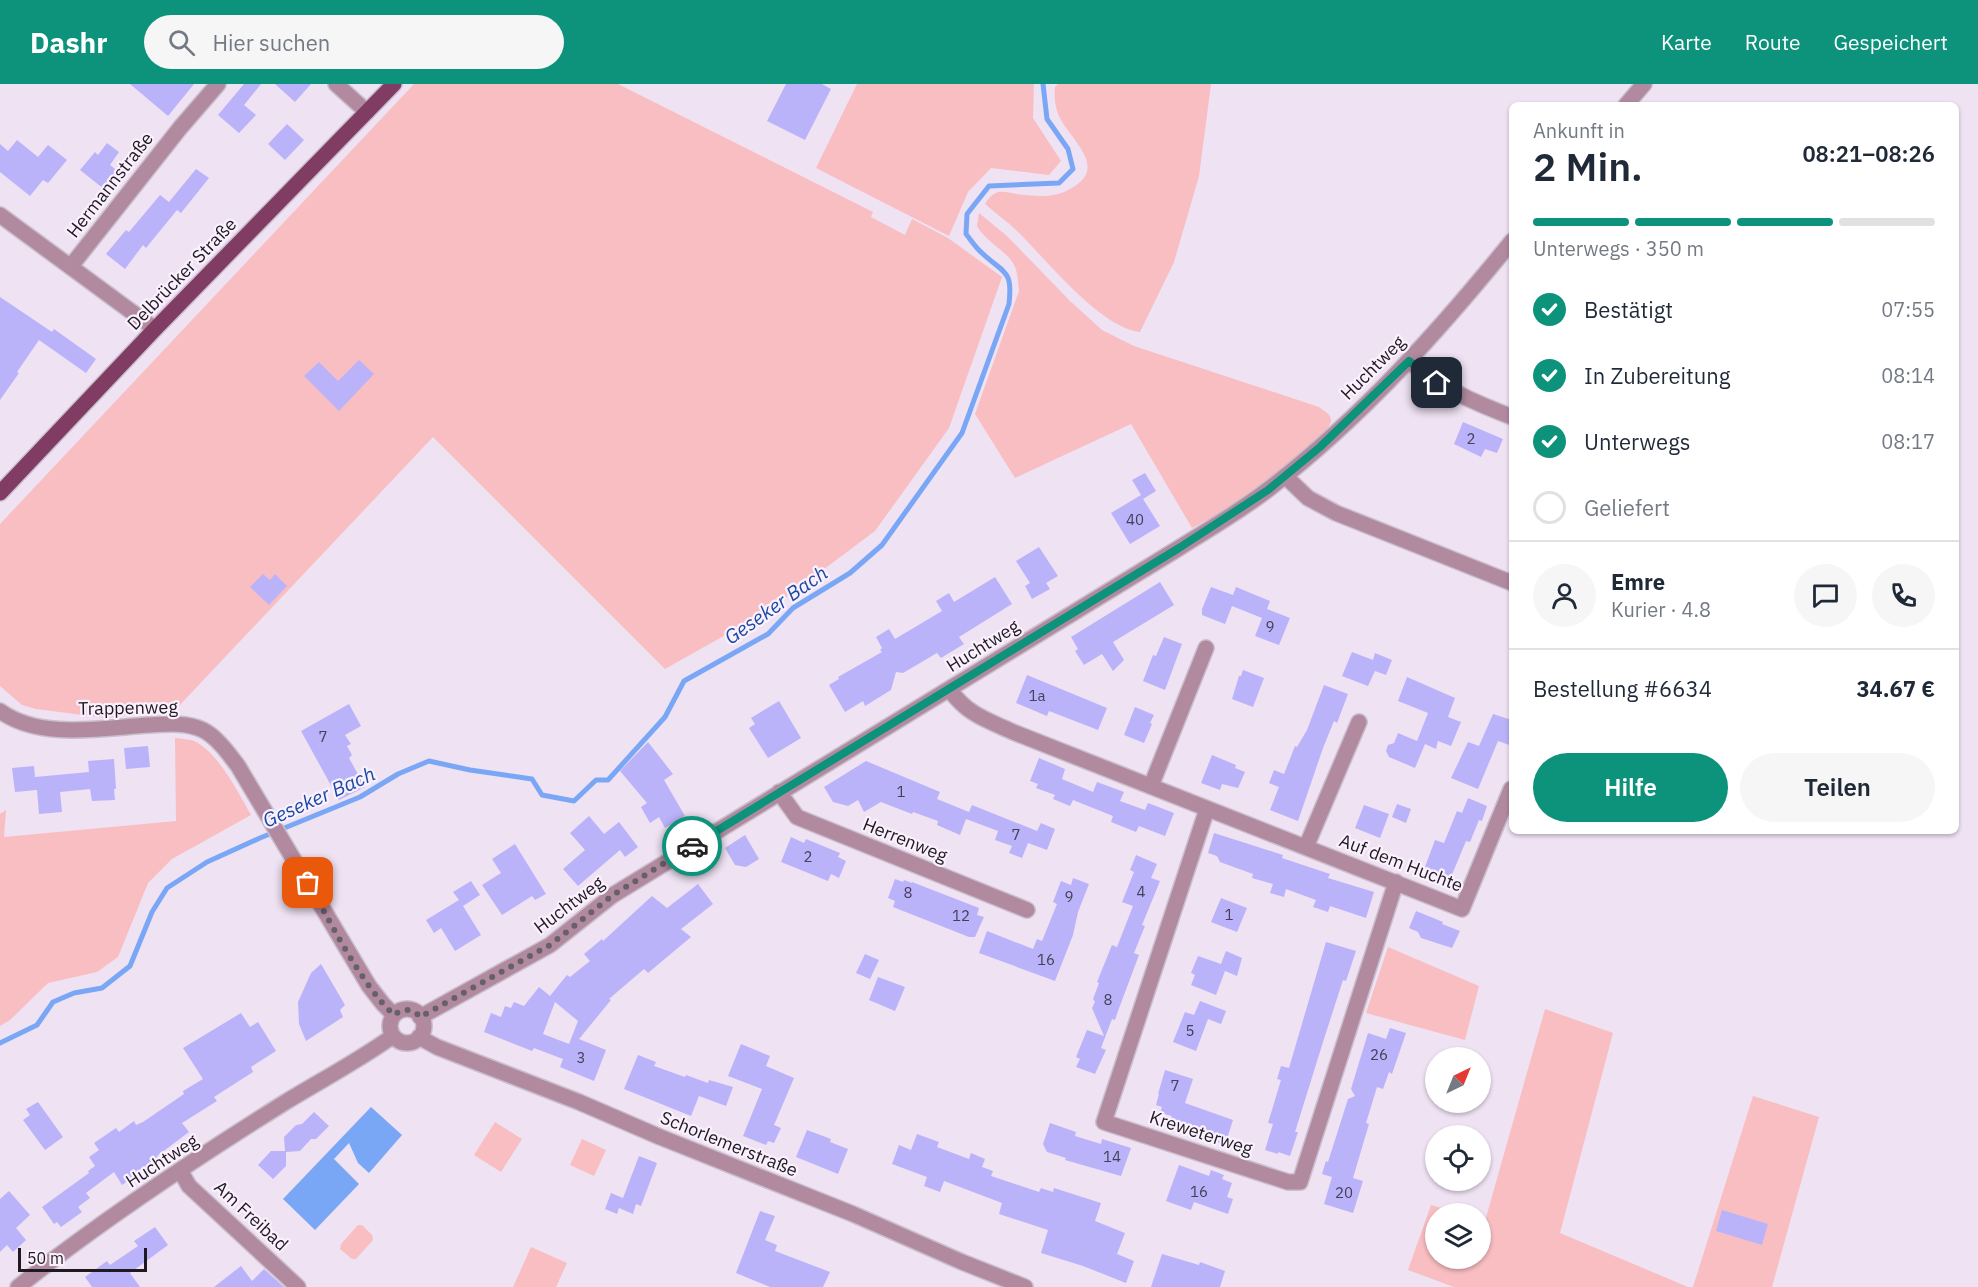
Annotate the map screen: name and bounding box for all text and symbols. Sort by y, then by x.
search box [144,15,564,69]
text: Dashr [30,24,108,61]
icon: search [165,26,198,59]
text: Hier suchen [213,28,330,57]
text: Karte [1661,28,1712,56]
text: Route [1745,28,1801,56]
text: Gespeichert [1834,28,1948,56]
text: Ankunft in [1533,117,1625,144]
street label: Hermannstraße [61,127,158,242]
text: 08:21–08:26 [1802,139,1935,168]
text: 2 Min. [1533,141,1643,192]
street label: Delbrücker Straße [122,213,241,335]
text: Unterwegs · 350 m [1533,235,1704,262]
icon: check [1533,293,1566,326]
text: Bestätigt [1584,295,1673,324]
text: 07:55 [1881,296,1935,323]
street label: Huchtweg [1336,330,1410,405]
pin [1411,357,1462,408]
icon: check [1533,359,1566,392]
text: In Zubereitung [1584,361,1730,390]
text: 08:14 [1881,362,1935,389]
icon: home [1420,366,1453,399]
icon: check [1533,425,1566,458]
text: Unterwegs [1584,427,1691,456]
text: 08:17 [1881,428,1935,455]
house number: 2 [1466,429,1476,448]
text: Geliefert [1584,493,1670,522]
house number: 40 [1126,510,1144,529]
water label: Geseker Bach [719,559,833,650]
button: person [1533,564,1596,627]
button: chat [1794,564,1857,627]
button: phone [1872,564,1935,627]
text: Emre [1611,567,1665,596]
text: Kurier · 4.8 [1611,596,1711,623]
street label: Huchtweg [942,614,1024,677]
house number: 9 [1265,617,1275,636]
text: Bestellung #6634 [1533,674,1712,703]
text: 34.67 € [1856,674,1935,703]
house number: 1a [1028,686,1046,705]
street label: Trappenweg [78,695,178,720]
house number: 7 [318,727,328,746]
button: Hilfe [1533,753,1728,822]
button: Teilen [1740,753,1935,822]
water label: Geseker Bach [258,760,379,833]
house number: 1 [896,782,906,801]
street label: Herrenweg [860,812,951,867]
courier [662,816,722,876]
house number: 7 [1011,825,1021,844]
street label: Auf dem Huchte [1336,828,1466,897]
icon: car [676,830,709,863]
house number: 2 [803,847,813,866]
pin [282,857,333,908]
icon: bag [291,866,324,899]
street label: Huchtweg [529,871,609,938]
house number: 4 [1136,882,1146,901]
house number: 8 [903,883,913,902]
house number: 9 [1064,887,1074,906]
house number: 1 [1224,905,1234,924]
house number: 12 [952,906,970,925]
house number: 16 [1037,950,1055,969]
house number: 8 [1103,990,1113,1009]
house number: 5 [1185,1021,1195,1040]
house number: 26 [1370,1045,1388,1064]
north arrow [1425,1047,1491,1113]
map controls [1425,1047,1491,1269]
house number: 3 [576,1048,586,1067]
house number: 7 [1170,1076,1180,1095]
street label: Kreweterweg [1147,1105,1256,1160]
street label: Schorlemerstraße [657,1106,801,1182]
button: locate [1425,1125,1491,1191]
street label: Huchtweg [121,1128,203,1192]
house number: 14 [1103,1147,1121,1166]
street label: Am Freibad [210,1176,293,1256]
house number: 16 [1190,1182,1208,1201]
house number: 20 [1335,1183,1353,1202]
button: layers [1425,1203,1491,1269]
scale bar [18,1245,147,1272]
text: 50 m [27,1248,64,1268]

